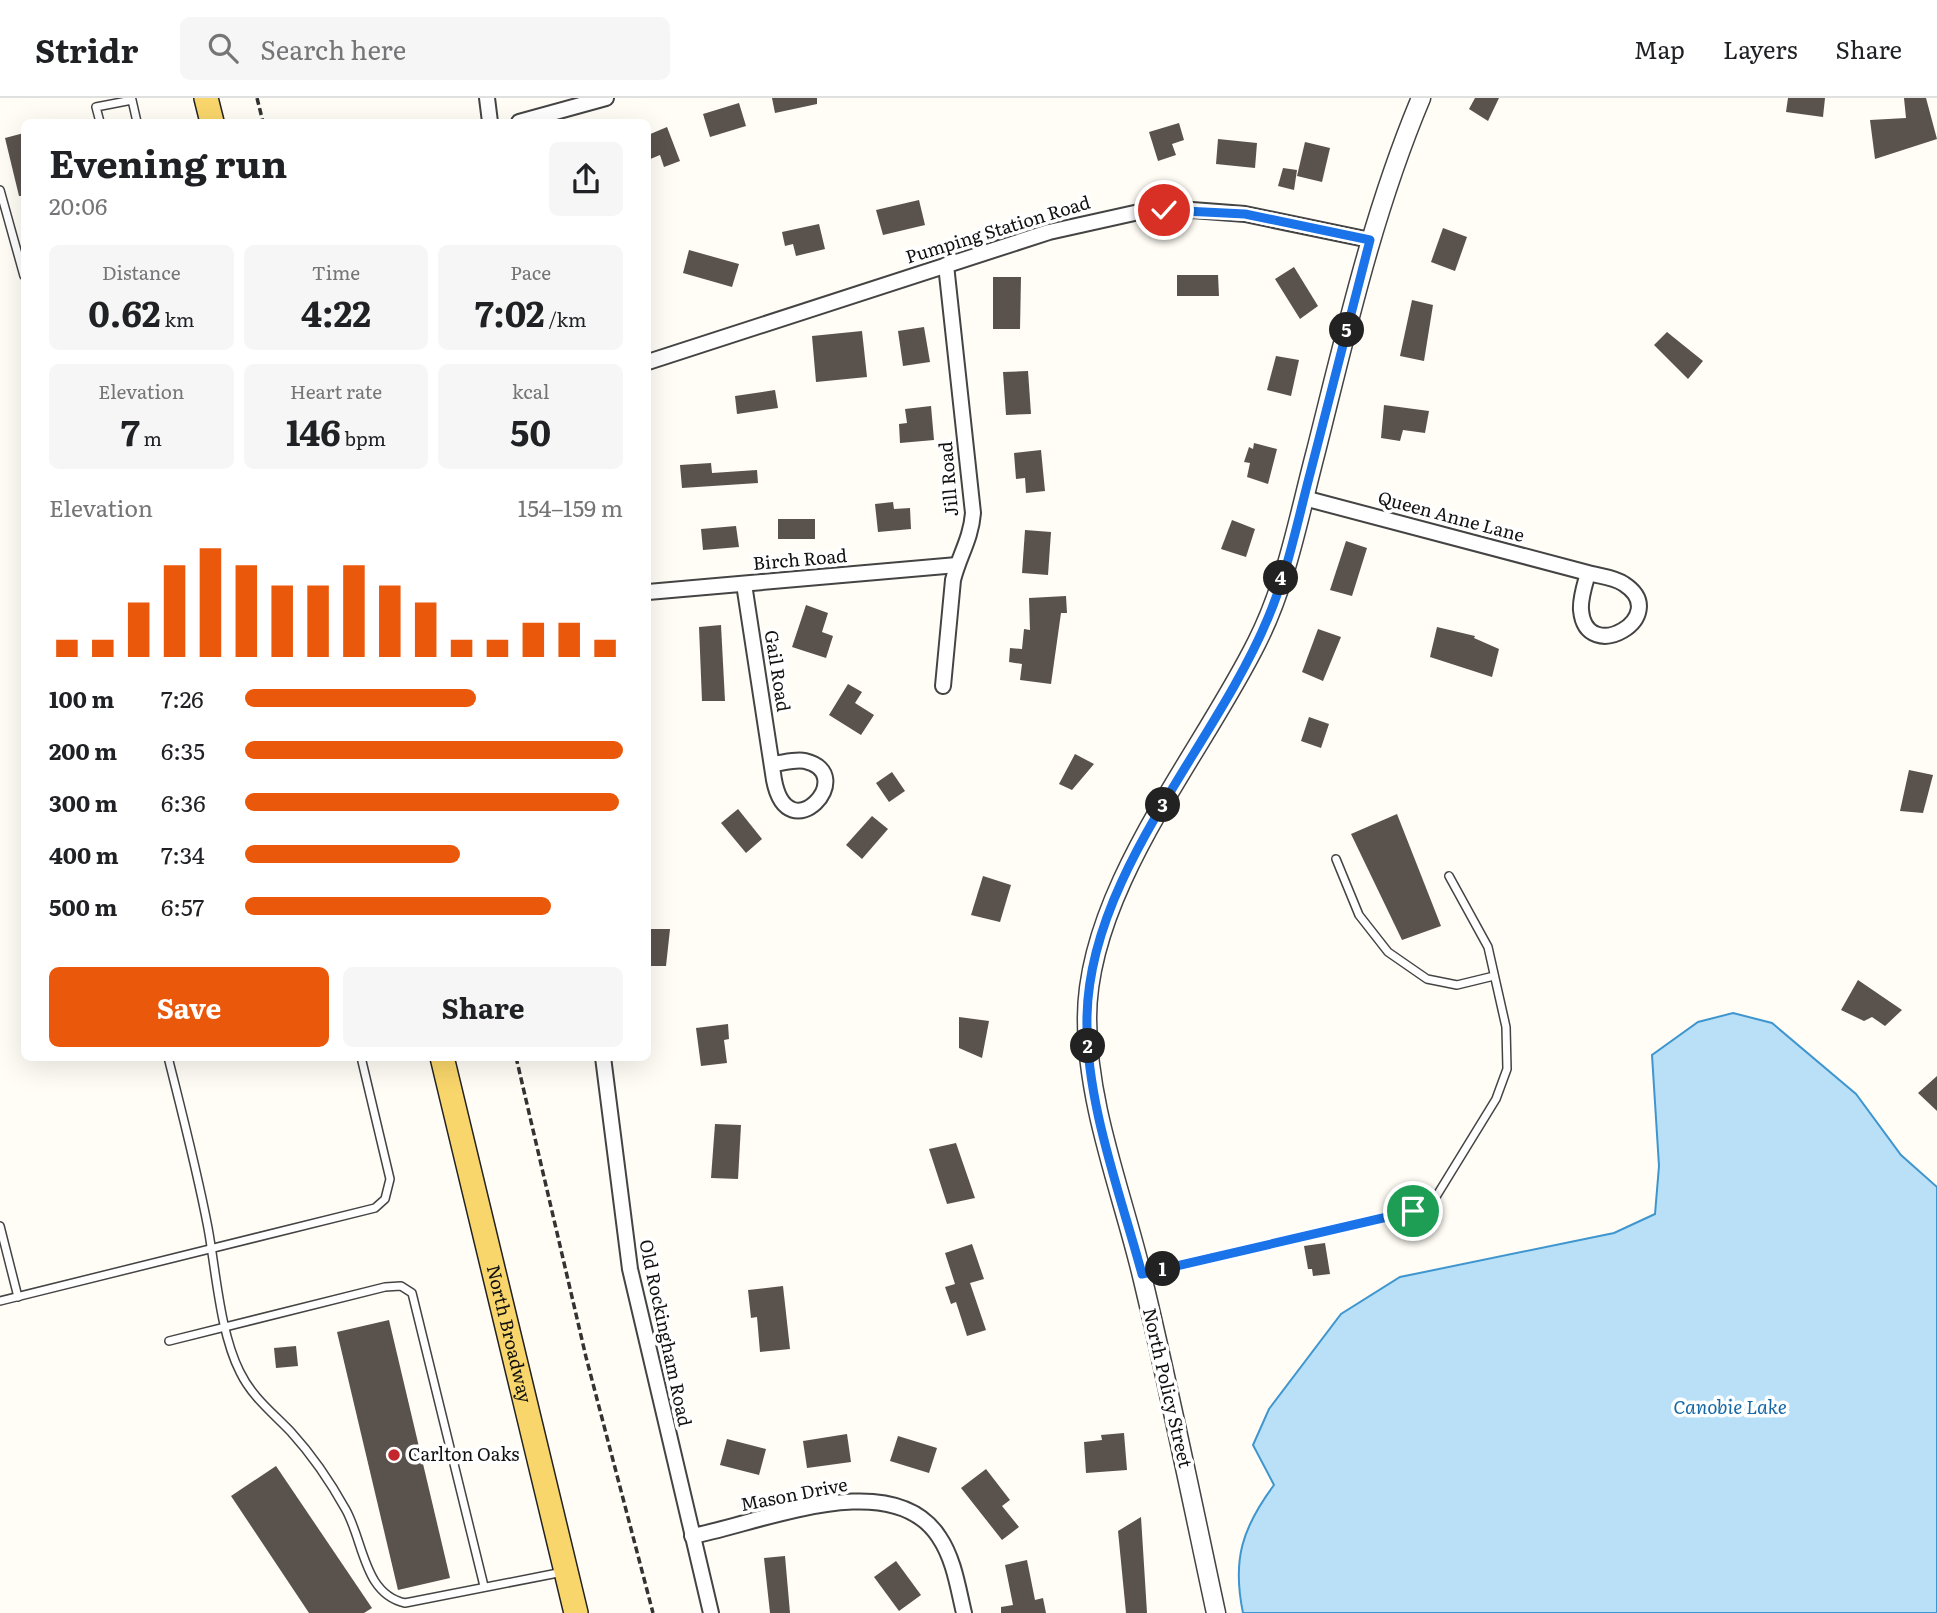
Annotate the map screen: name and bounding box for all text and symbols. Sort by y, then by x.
search box [180,17,670,80]
text: Stridr [35,24,138,73]
icon: search [204,29,242,67]
text: Search here [260,29,406,68]
text: Map [1634,31,1685,66]
text: Layers [1723,31,1797,66]
text: Share [1835,31,1902,66]
text: Evening run [49,133,287,190]
button: share [549,142,623,216]
pin [1134,180,1194,240]
text: 20:06 [49,188,107,222]
street label: Pumping Station Road [902,188,1093,270]
icon: check [1145,191,1183,229]
text: Distance [102,258,181,286]
text: Time [312,258,360,286]
text: Pace [510,258,551,286]
text: 0.62 [88,286,161,338]
text: 4:22 [301,286,371,338]
text: 7:02 [475,286,545,338]
text: km [161,305,194,333]
text: /km [545,305,587,333]
pin: 5 [1330,313,1364,348]
text: 5 [1341,315,1352,343]
text: Elevation [98,377,184,405]
text: Heart rate [290,377,382,405]
text: kcal [512,377,549,405]
text: 7 [121,405,140,457]
text: 146 [286,405,341,457]
text: 50 [510,405,551,457]
text: m [140,424,162,452]
text: bpm [341,424,386,452]
street label: Jill Road [931,440,964,518]
street label: Queen Anne Lane [1375,483,1528,548]
text: Elevation [49,490,153,524]
text: 154–159 m [518,490,623,524]
street label: Birch Road [752,541,848,576]
pin: 4 [1264,560,1298,596]
text: 4 [1275,563,1286,591]
street label: Gail Road [759,628,798,714]
text: 100 m [49,681,114,715]
text: 7:26 [161,681,204,715]
text: 200 m [49,733,117,767]
text: 6:35 [161,733,205,767]
text: 300 m [49,785,118,819]
text: 6:36 [161,785,206,819]
pin: 3 [1146,788,1180,822]
text: 3 [1157,790,1168,818]
text: 400 m [49,837,119,871]
text: 7:34 [161,837,205,871]
text: 500 m [49,889,117,923]
text: 6:57 [161,889,204,923]
button: Save [49,967,329,1047]
button: Share [343,967,623,1047]
pin: 2 [1070,1028,1106,1063]
text: 2 [1082,1031,1093,1059]
pin [1383,1181,1443,1241]
icon: arrive [1394,1192,1432,1230]
street label: Old Rockingham Road [633,1237,700,1429]
pin: 1 [1146,1252,1180,1286]
text: 1 [1159,1254,1166,1282]
street label: North Broadway [481,1262,540,1406]
street label: North Policy Street [1137,1305,1200,1471]
water label: Canobie Lake [1673,1392,1787,1420]
place label: Carlton Oaks [408,1440,519,1467]
marker: Carlton Oaks [386,1447,402,1463]
street label: Mason Drive [738,1470,850,1517]

